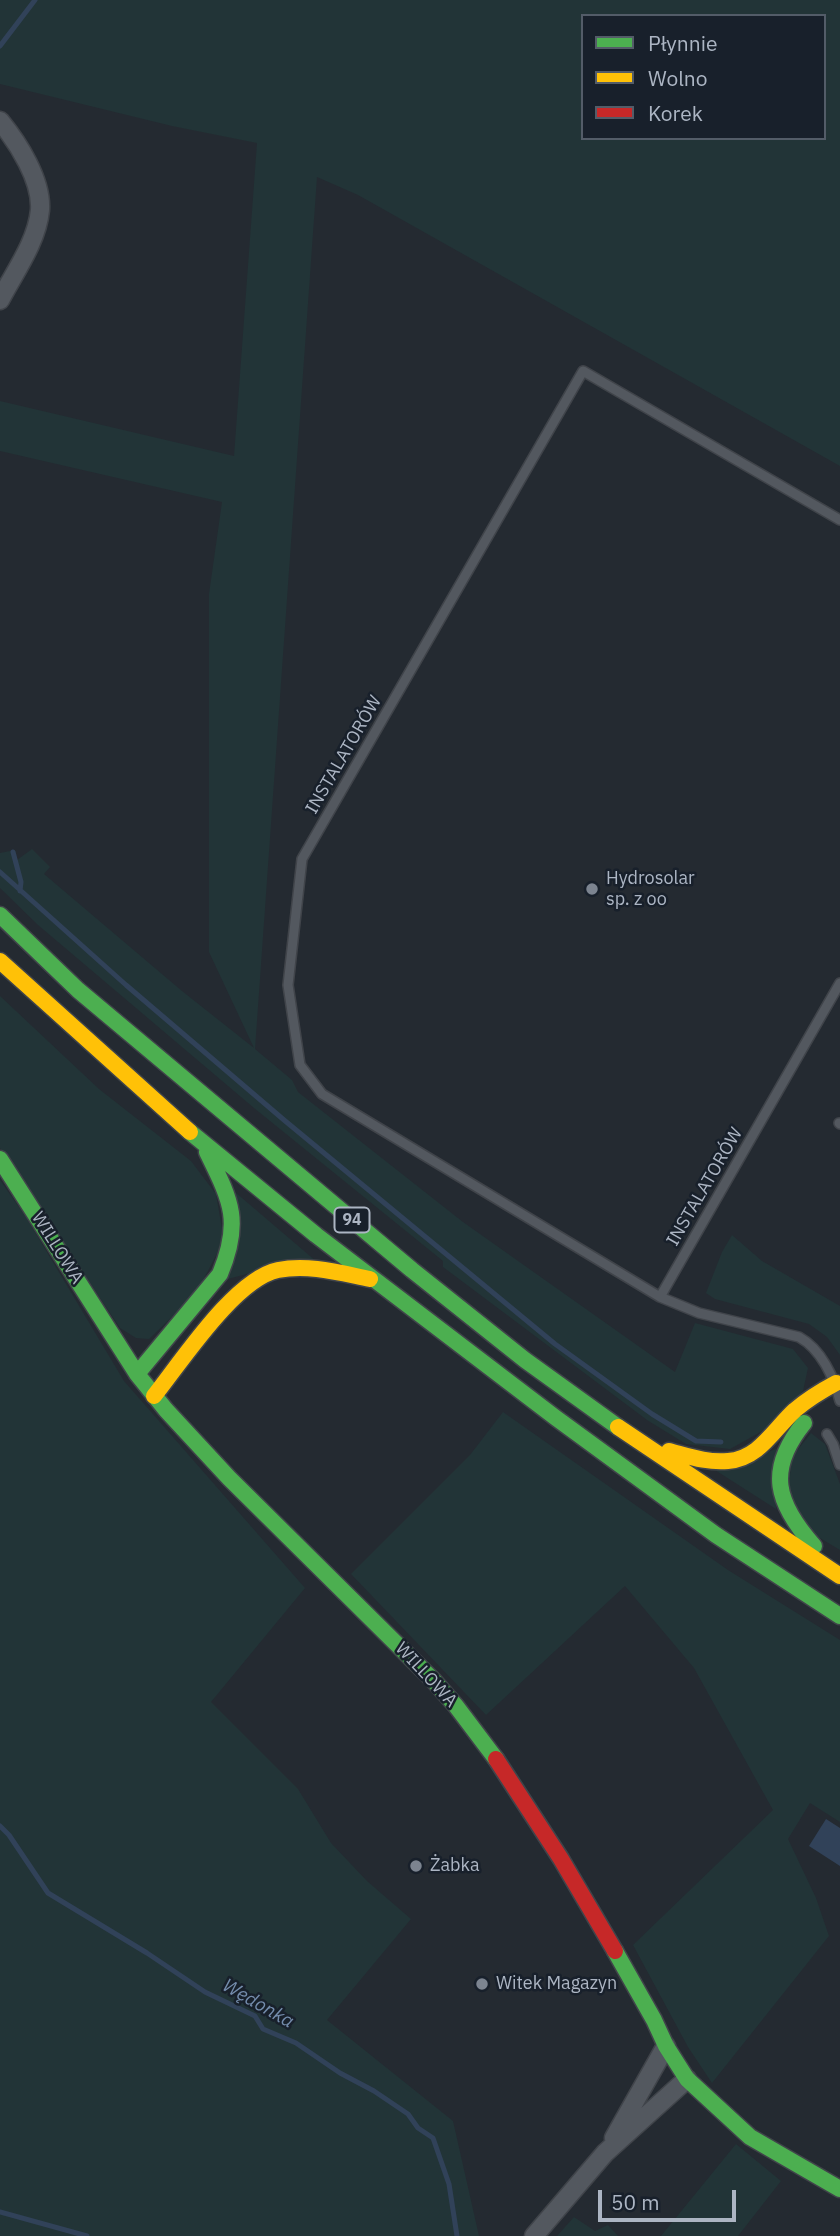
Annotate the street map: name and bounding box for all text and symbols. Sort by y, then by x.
legend [581,14,826,140]
text: Płynnie [648,29,717,57]
text: Wolno [648,64,708,92]
text: Korek [648,99,703,127]
street label: INSTALATORÓW [301,692,387,818]
place label: Hydrosolar sp. z oo [606,868,695,910]
marker: Hydrosolar sp. z oo [584,881,600,897]
street label: INSTALATORÓW [662,1124,748,1250]
street label: WILLOWA [26,1208,88,1288]
road number: 94 [334,1208,370,1232]
street label: WILLOWA [390,1638,462,1712]
place label: Żabka [430,1855,479,1877]
marker: Żabka [408,1858,424,1874]
place label: Witek Magazyn [496,1973,617,1995]
water label: Wędonka [218,1974,298,2034]
marker: Witek Magazyn [474,1976,490,1992]
scale bar [602,2176,740,2220]
text: 50 m [611,2188,660,2216]

